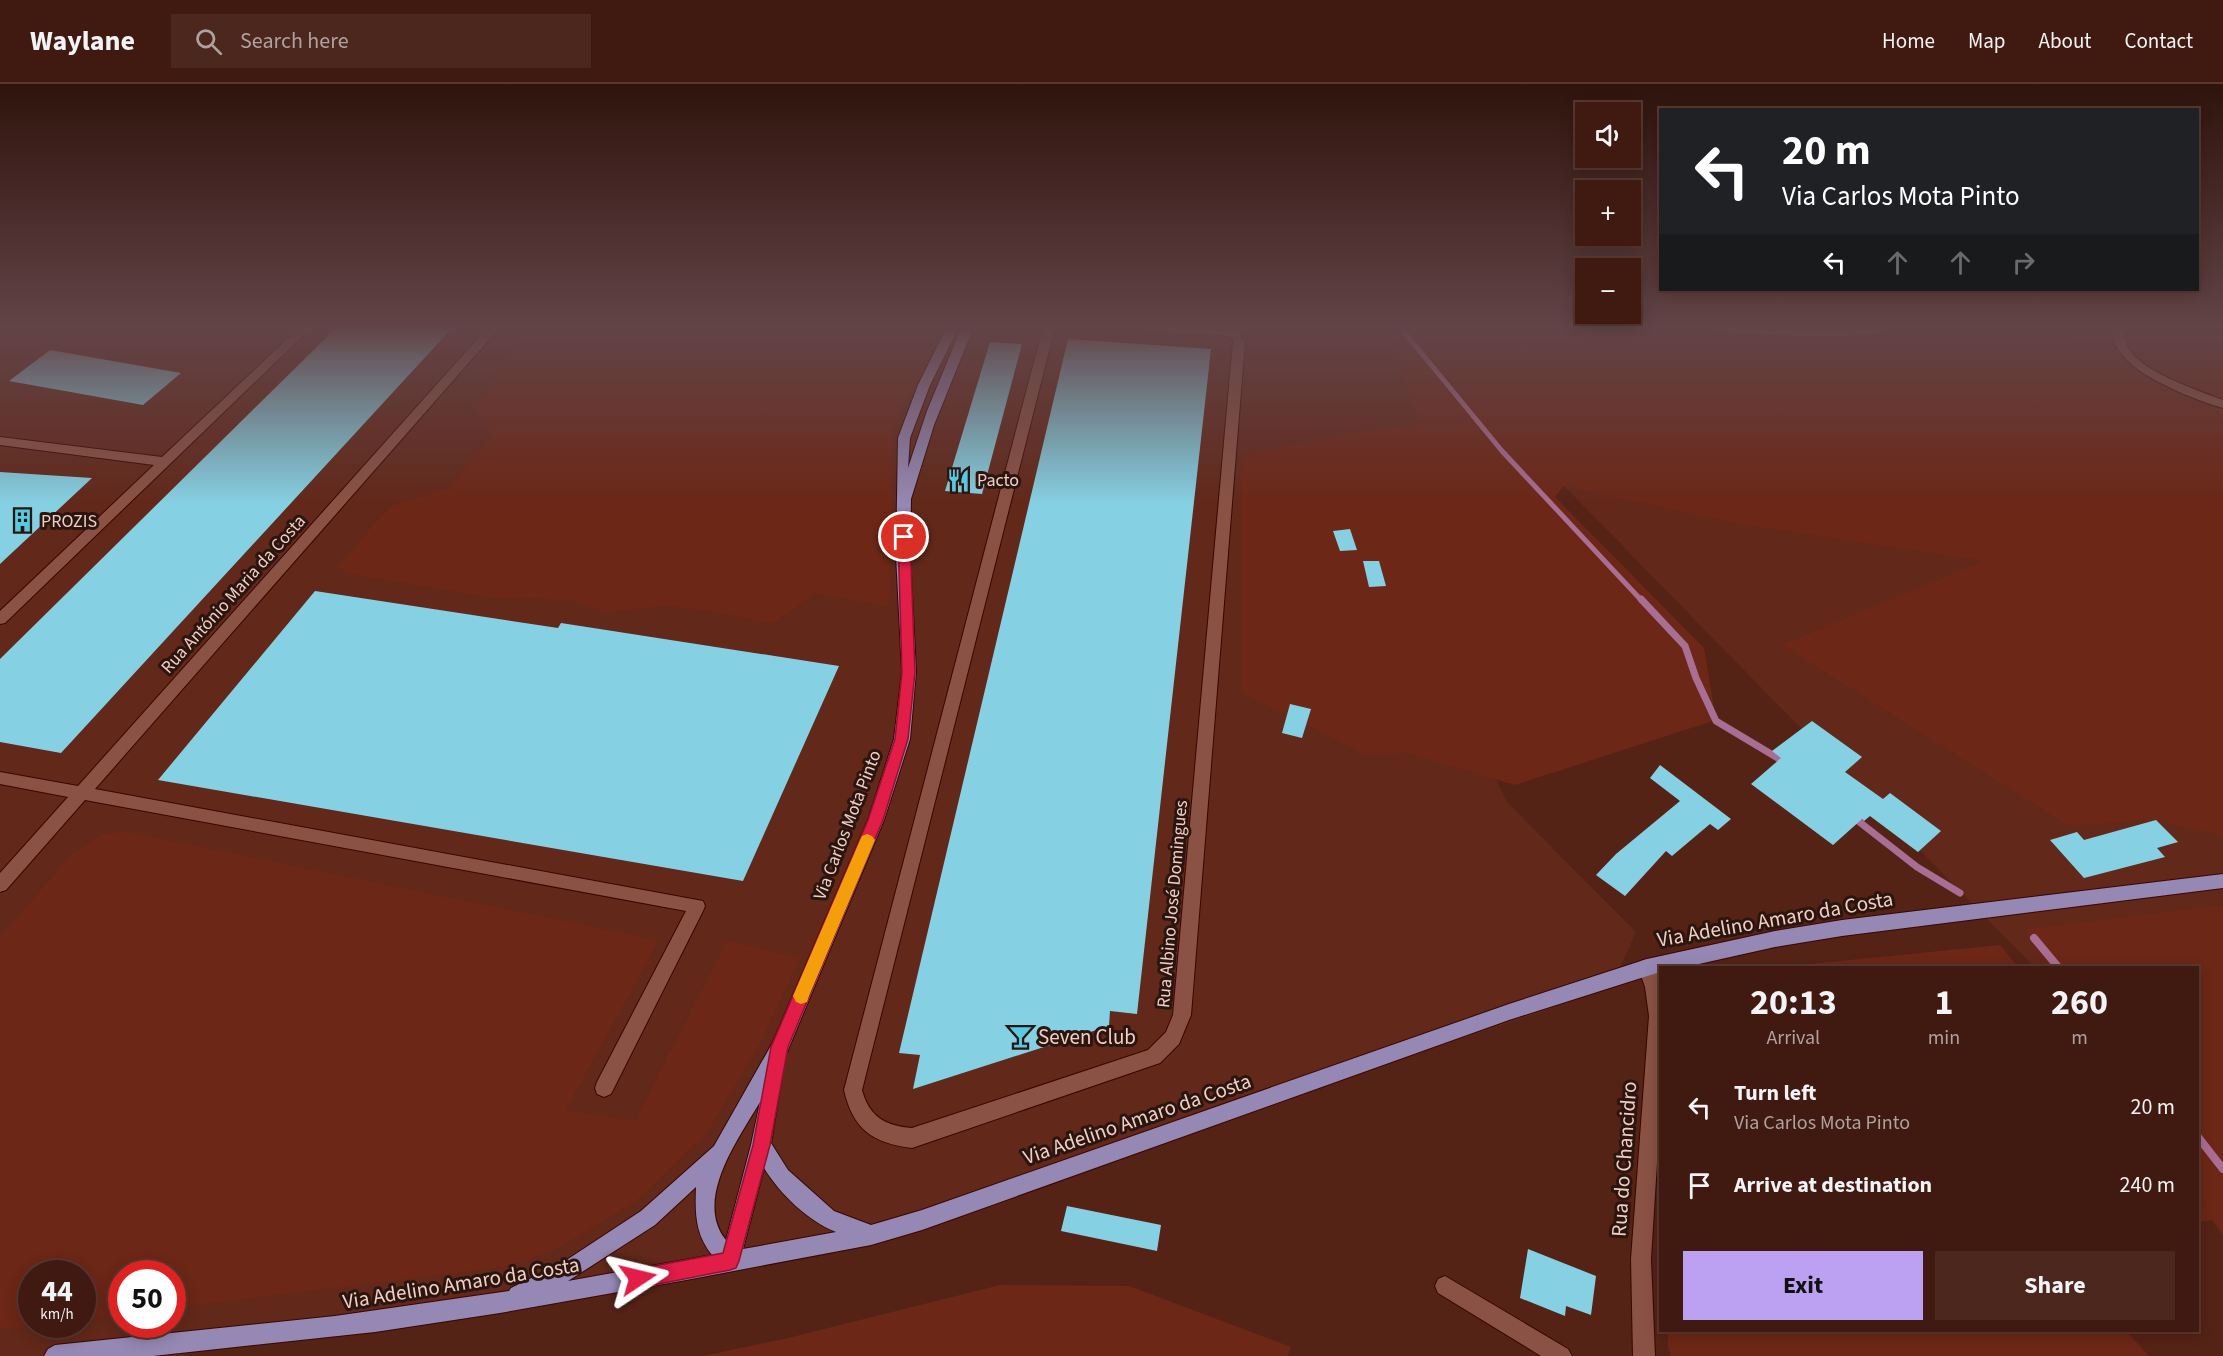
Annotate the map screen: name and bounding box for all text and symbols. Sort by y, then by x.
search box [171,14,591,68]
text: Waylane [30,21,135,61]
icon: search [192,25,225,58]
text: Search here [240,25,349,57]
text: Home [1882,26,1935,56]
text: Map [1968,26,2006,56]
text: About [2039,26,2091,56]
text: Contact [2124,26,2193,56]
map controls [1575,102,1641,324]
button: sound [1575,102,1641,168]
text: 20 m [1782,121,1871,181]
icon: left [1683,132,1761,210]
text: Via Carlos Mota Pinto [1782,177,2020,216]
button: + [1575,180,1641,246]
icon: left [1818,246,1851,279]
icon: ahead [1881,246,1914,279]
icon: ahead [1944,246,1977,279]
icon: right [2007,246,2040,279]
button: − [1575,258,1641,324]
restaurant icon: Pacto [946,467,972,493]
place label: Pacto [977,468,1019,493]
building icon: PROZIS [10,508,36,534]
place label: PROZIS [41,509,97,534]
street label: Rua António Maria da Costa [155,510,311,679]
pin [878,511,929,562]
icon: arrive [887,520,920,553]
street label: Via Carlos Mota Pinto [807,747,888,904]
street label: Rua Albino José Domingues [1151,799,1194,1009]
street label: Via Adelino Amaro da Costa [1655,883,1895,955]
text: 20:13 [1750,977,1837,1028]
text: 1 [1934,977,1953,1028]
text: 260 [2051,977,2108,1028]
place label: Seven Club [1038,1022,1136,1052]
bar icon: Seven Club [1007,1024,1033,1050]
text: Arrival [1766,1024,1820,1052]
text: min [1928,1024,1960,1052]
text: m [2071,1024,2088,1052]
street label: Via Adelino Amaro da Costa [1019,1066,1255,1172]
text: Turn left [1734,1077,1816,1109]
street label: Rua do Chancidro [1604,1080,1644,1238]
icon: left [1683,1091,1716,1124]
text: 20 m [2130,1091,2175,1123]
text: Via Carlos Mota Pinto [1734,1109,1910,1137]
icon: arrive [1683,1169,1716,1202]
text: Arrive at destination [1734,1169,1932,1201]
text: 240 m [2120,1169,2175,1201]
position arrow [606,1246,670,1310]
street label: Via Adelino Amaro da Costa [340,1249,582,1317]
button: Exit [1683,1251,1923,1320]
button: Share [1935,1251,2175,1320]
speed limit sign: 50 [108,1260,186,1338]
text: 44 [41,1270,73,1313]
text: km/h [40,1304,74,1325]

